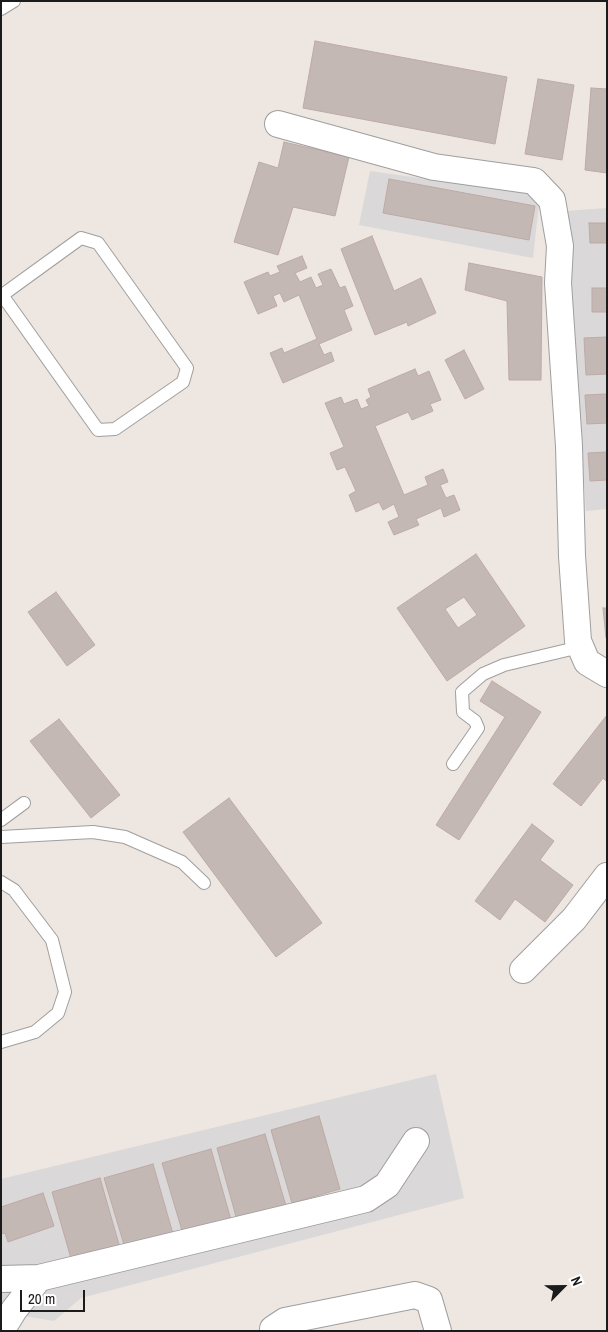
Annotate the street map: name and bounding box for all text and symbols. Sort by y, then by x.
north arrow [538,1262,588,1312]
text: N [567,1274,587,1288]
scale bar [22,1280,88,1312]
text: 20 m [28,1288,55,1309]

